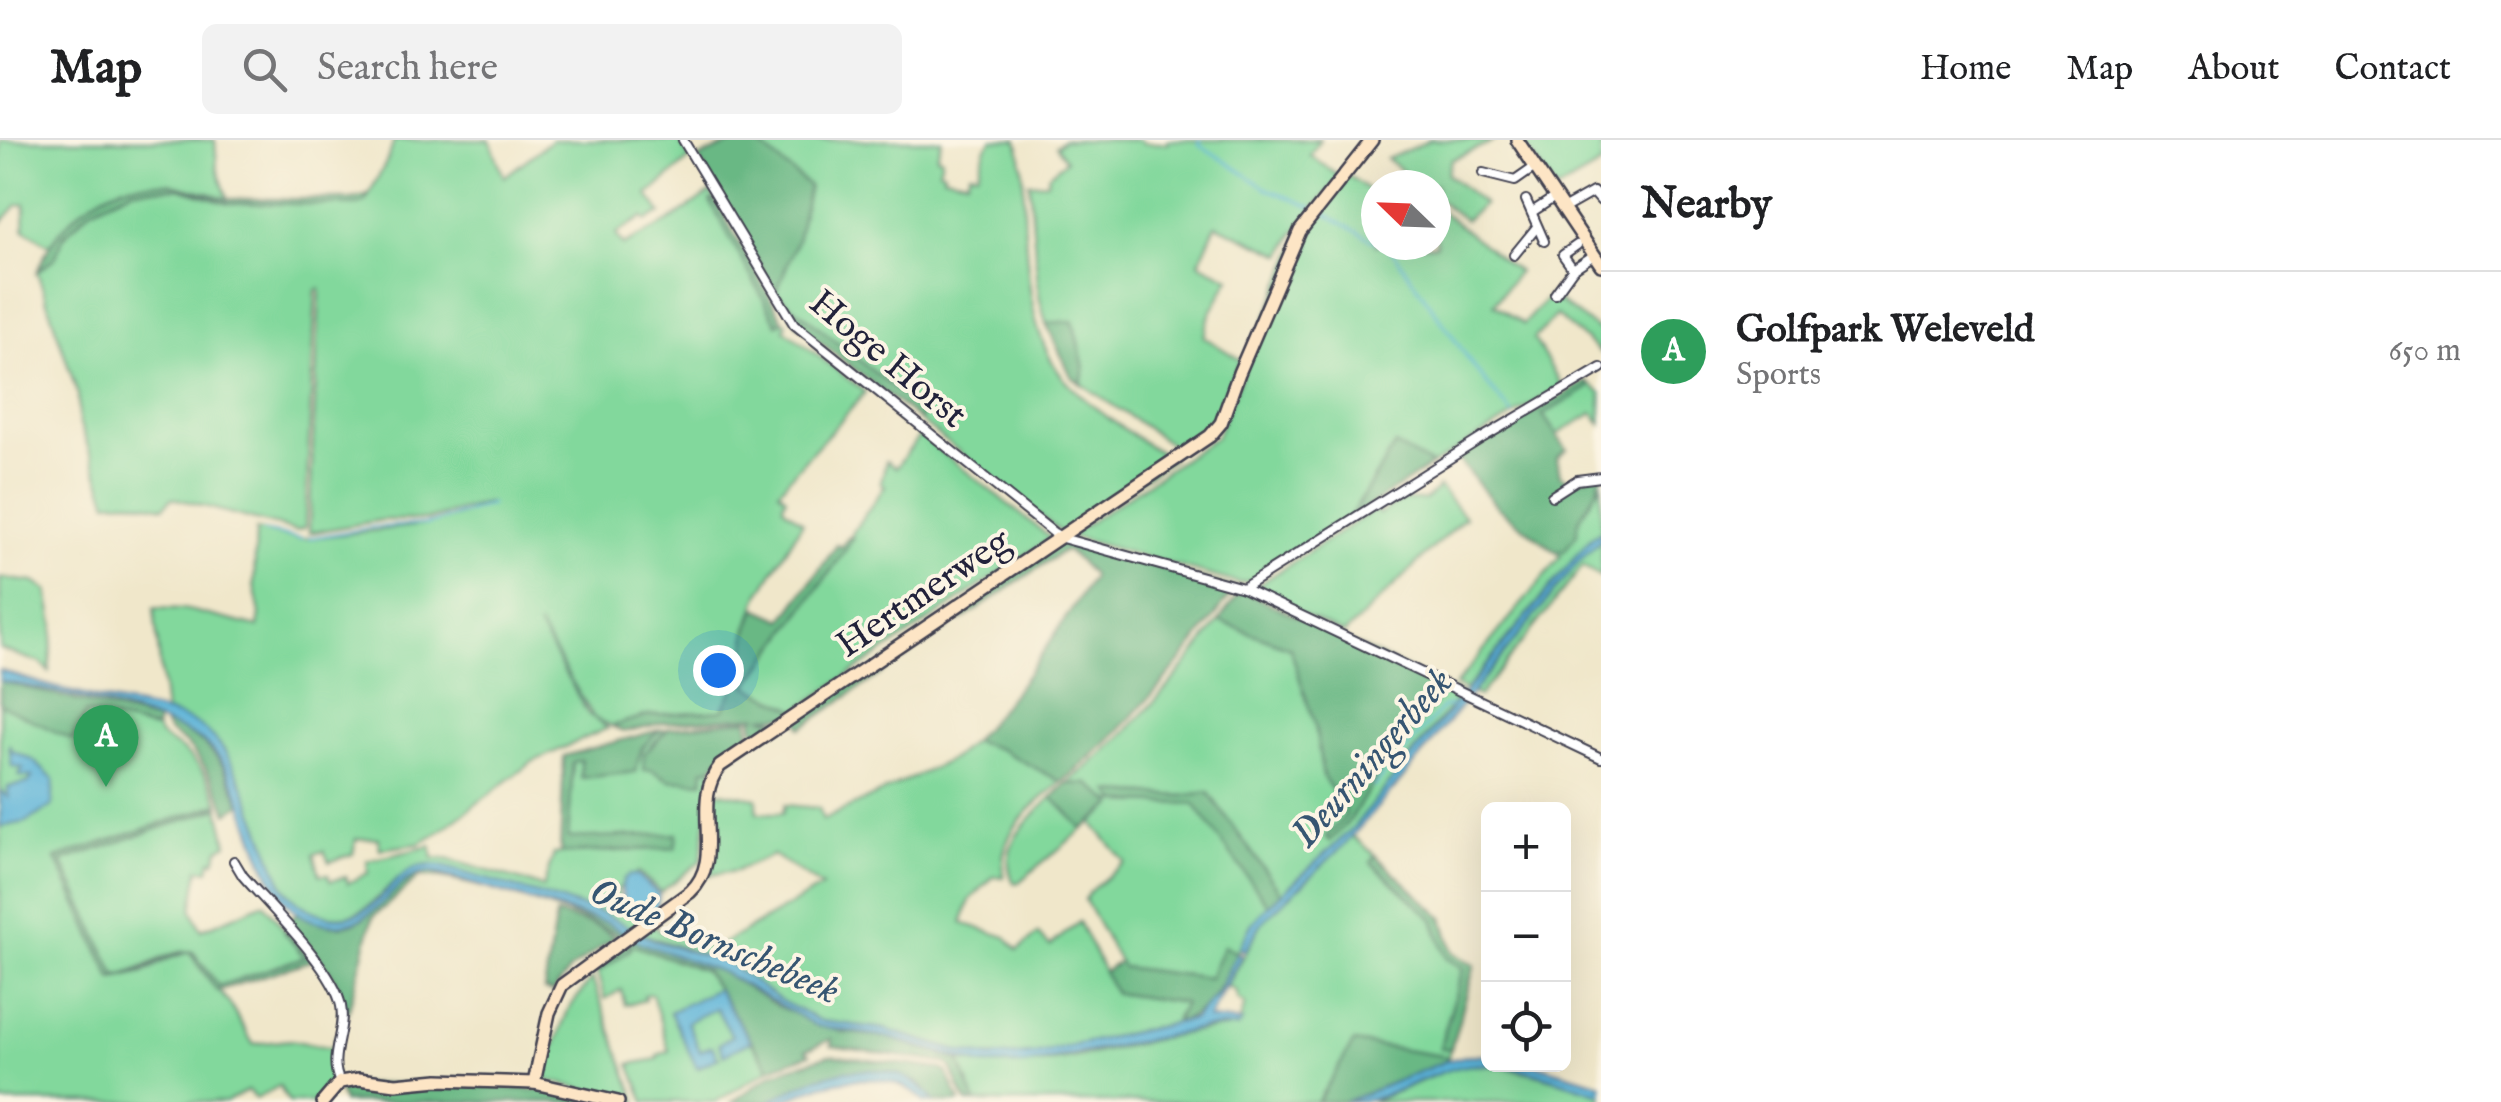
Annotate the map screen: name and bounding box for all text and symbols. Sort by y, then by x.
search box [202,24,902,114]
text: Map [50,39,142,99]
icon: search [237,42,292,97]
text: Search here [317,45,498,93]
text: Home [1920,47,2011,92]
text: Map [2066,47,2133,92]
text: About [2188,47,2280,92]
text: Contact [2335,47,2451,92]
north arrow [1361,170,1451,260]
text: Nearby [1641,179,1772,232]
street label: Hoge Horst [798,280,976,440]
text: Golfpark Weleveld [1736,307,2034,355]
text: A [1663,331,1684,372]
text: 650 m [2389,331,2461,372]
text: Sports [1736,355,1821,396]
street label: Hertmerweg [828,518,1021,670]
your location [693,645,744,696]
water label: Deurningerbeek [1281,658,1465,860]
pin: A [74,704,138,787]
map controls [1481,802,1571,1072]
button: + [1481,802,1571,892]
water label: Oude Bornschebeek [582,867,846,1017]
button: − [1481,892,1571,982]
button: locate [1481,982,1571,1072]

